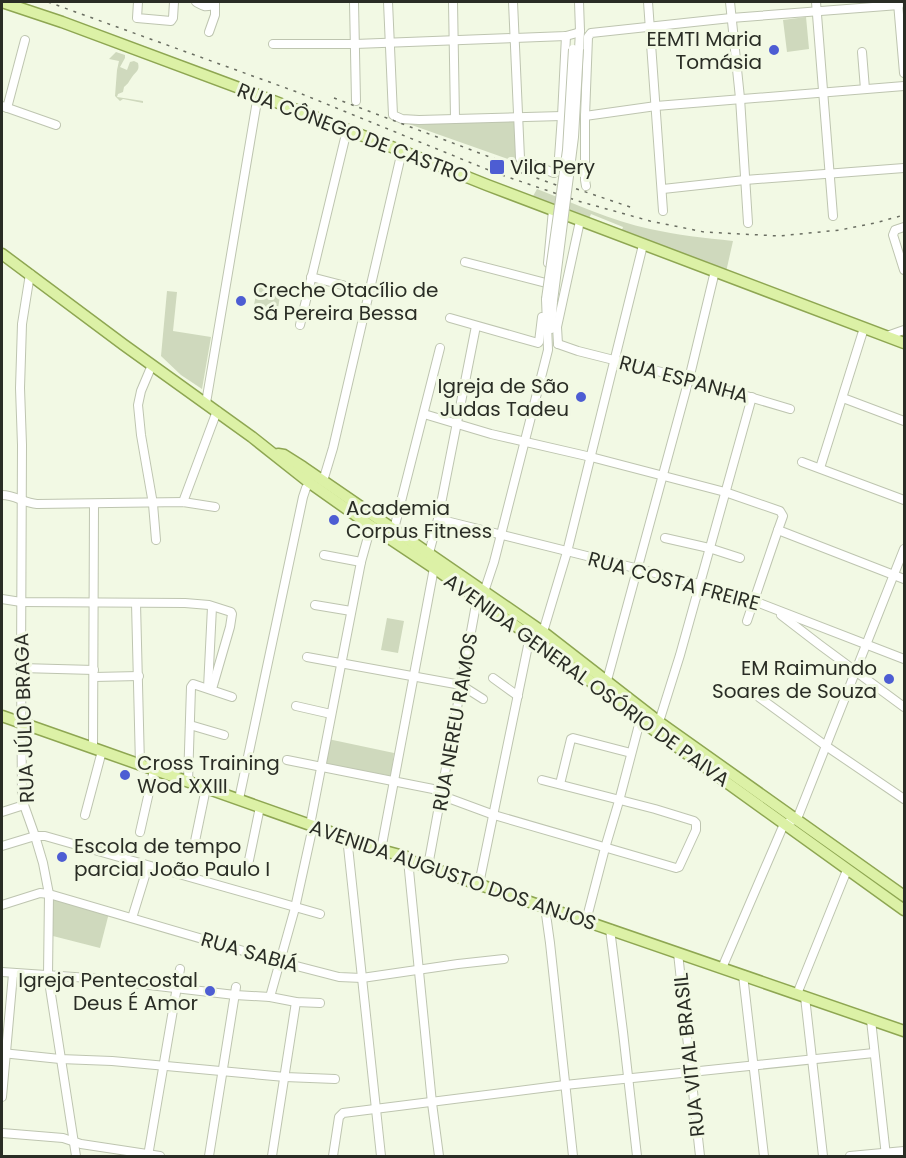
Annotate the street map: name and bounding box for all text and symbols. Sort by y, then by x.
place label: EEMTI Maria Tomásia [647,25,762,76]
marker: EEMTI Maria Tomásia [767,43,781,57]
street label: RUA CÔNEGO DE CASTRO [233,76,473,190]
place label: Vila Pery [510,153,595,181]
marker: Vila Pery [488,158,506,176]
place label: Creche Otacílio de Sá Pereira Bessa [253,276,438,327]
marker: Creche Otacílio de Sá Pereira Bessa [234,294,248,308]
street label: RUA ESPANHA [616,348,752,410]
place label: Igreja de São Judas Tadeu [438,372,569,423]
marker: Igreja de São Judas Tadeu [574,390,588,404]
place label: Academia Corpus Fitness [346,494,492,545]
marker: Academia Corpus Fitness [327,513,341,527]
street label: RUA COSTA FREIRE [585,545,763,617]
street label: AVENIDA GENERAL OSÓRIO DE PAIVA [438,567,736,793]
street label: RUA NEREU RAMOS [426,631,484,813]
street label: RUA JÚLIO BRAGA [7,632,41,804]
place label: EM Raimundo Soares de Souza [712,654,877,705]
marker: EM Raimundo Soares de Souza [882,672,896,686]
place label: Cross Training Wod XXIII [137,749,280,800]
marker: Cross Training Wod XXIII [118,768,132,782]
street label: AVENIDA AUGUSTO DOS ANJOS [306,813,600,937]
place label: Escola de tempo parcial João Paulo I [74,832,270,883]
marker: Escola de tempo parcial João Paulo I [55,850,69,864]
street label: RUA SABIÁ [198,925,302,979]
place label: Igreja Pentecostal Deus É Amor [18,966,198,1017]
street label: RUA VITAL BRASIL [666,971,712,1138]
marker: Igreja Pentecostal Deus É Amor [203,984,217,998]

